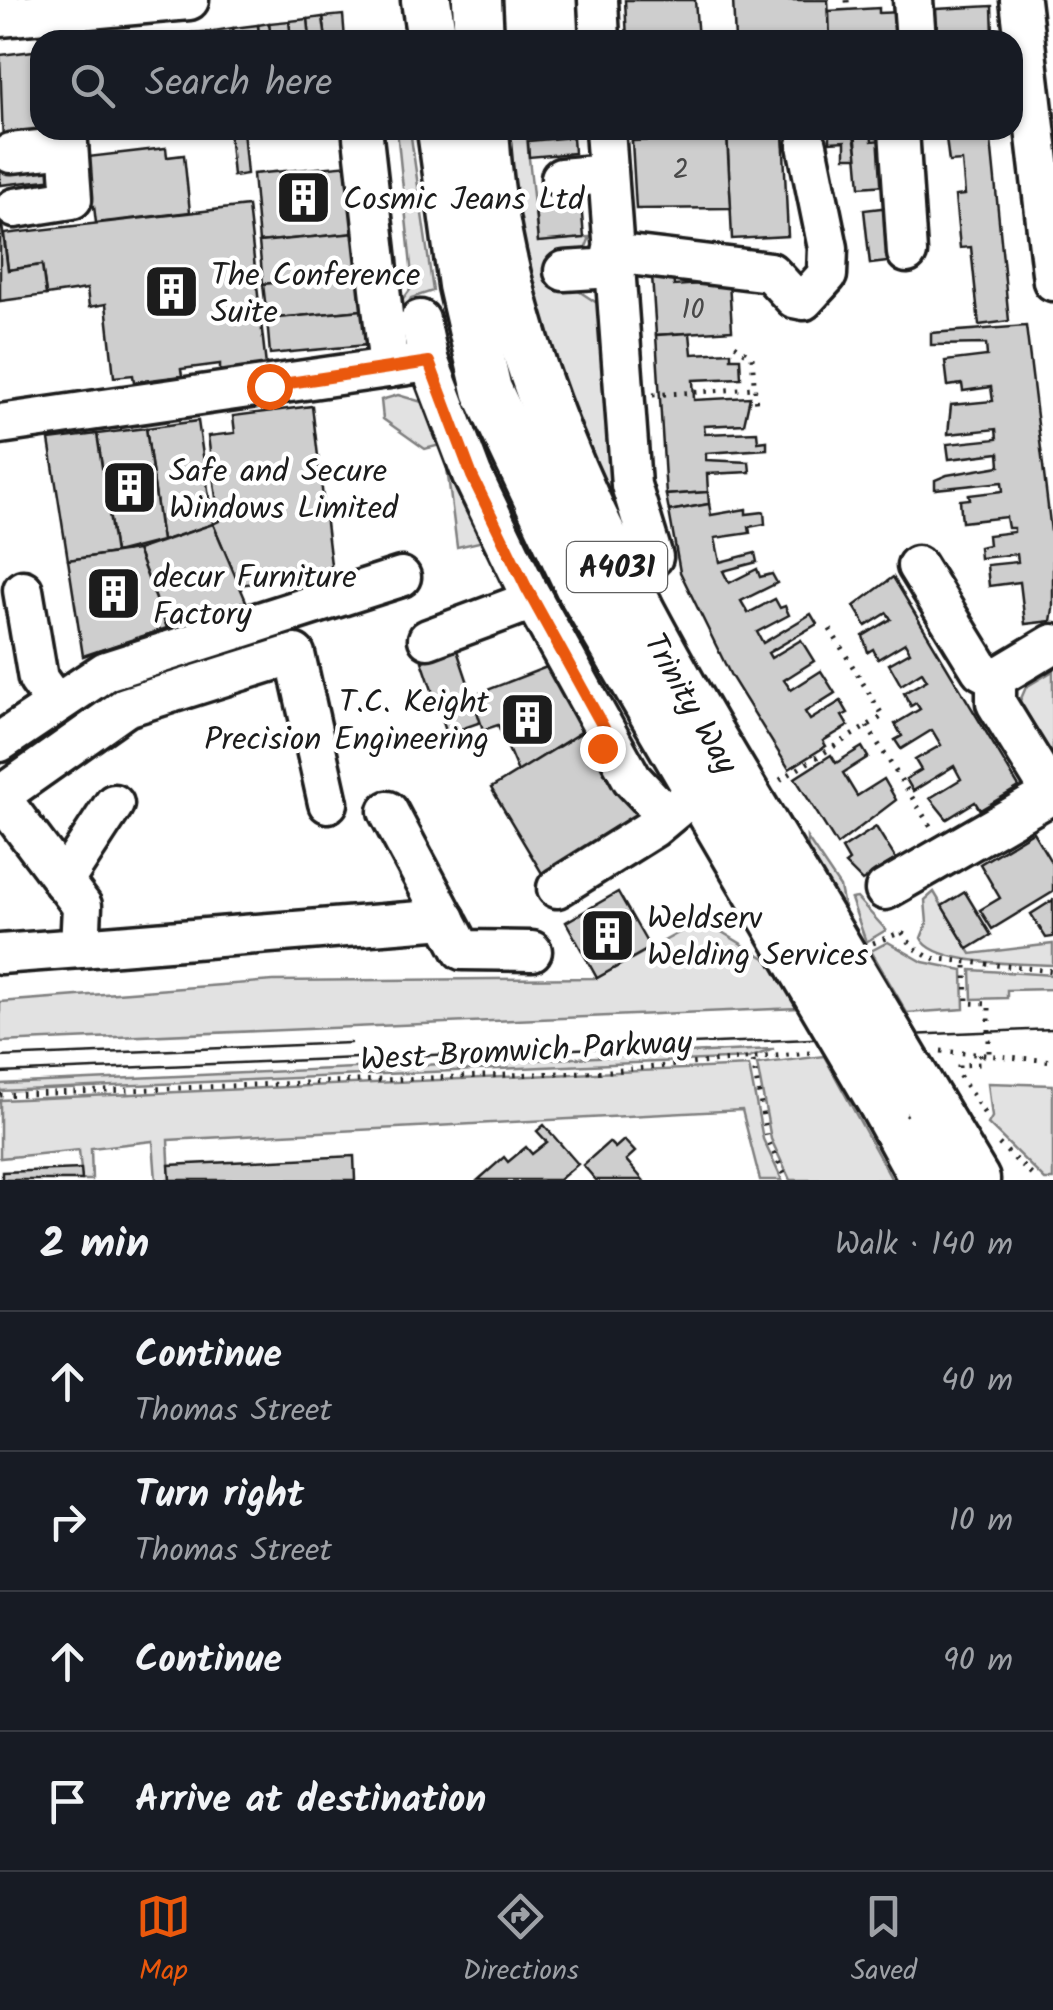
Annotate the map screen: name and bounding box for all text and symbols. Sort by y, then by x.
search box [30,30,1023,140]
text: Search here [145,55,332,115]
icon: search [65,58,120,113]
house number: 2 [673,148,689,193]
building icon: Cosmic Jeans Ltd [274,168,334,228]
place label: Cosmic Jeans Ltd [343,175,585,226]
place label: The Conference Suite [211,251,420,339]
building icon: The Conference Suite [142,262,202,322]
house number: 10 [682,288,704,333]
route start [247,364,293,410]
place label: Safe and Secure Windows Limited [169,447,399,535]
building icon: Safe and Secure Windows Limited [100,458,160,518]
road number: A4031 [567,542,667,592]
place label: decur Furniture Factory [153,553,357,641]
building icon: decur Furniture Factory [84,564,144,624]
street label: Trinity Way [628,624,751,785]
place label: T.C. Keight Precision Engineering [204,678,490,766]
building icon: T.C. Keight Precision Engineering [498,689,558,749]
route end [580,726,626,772]
place label: Weldserv Welding Services [647,894,869,982]
building icon: Weldserv Welding Services [578,905,638,965]
street label: West Bromwich Parkway [359,1018,694,1087]
text: 2 min [40,1212,149,1279]
text: Walk · 140 m [835,1220,1013,1271]
text: Continue [135,1326,282,1386]
icon: ahead [40,1354,95,1409]
text: 40 m [941,1356,1013,1407]
text: Thomas Street [135,1386,332,1437]
text: Turn right [135,1466,304,1526]
icon: right [40,1494,95,1549]
text: 10 m [949,1496,1013,1547]
text: Thomas Street [135,1526,332,1577]
text: Continue [135,1631,282,1691]
icon: ahead [40,1634,95,1689]
text: 90 m [943,1636,1013,1687]
text: Arrive at destination [135,1771,486,1831]
icon: arrive [40,1774,95,1829]
tab: Map [136,1889,191,1994]
tab: Directions [463,1889,579,1994]
tab: Saved [851,1889,917,1994]

